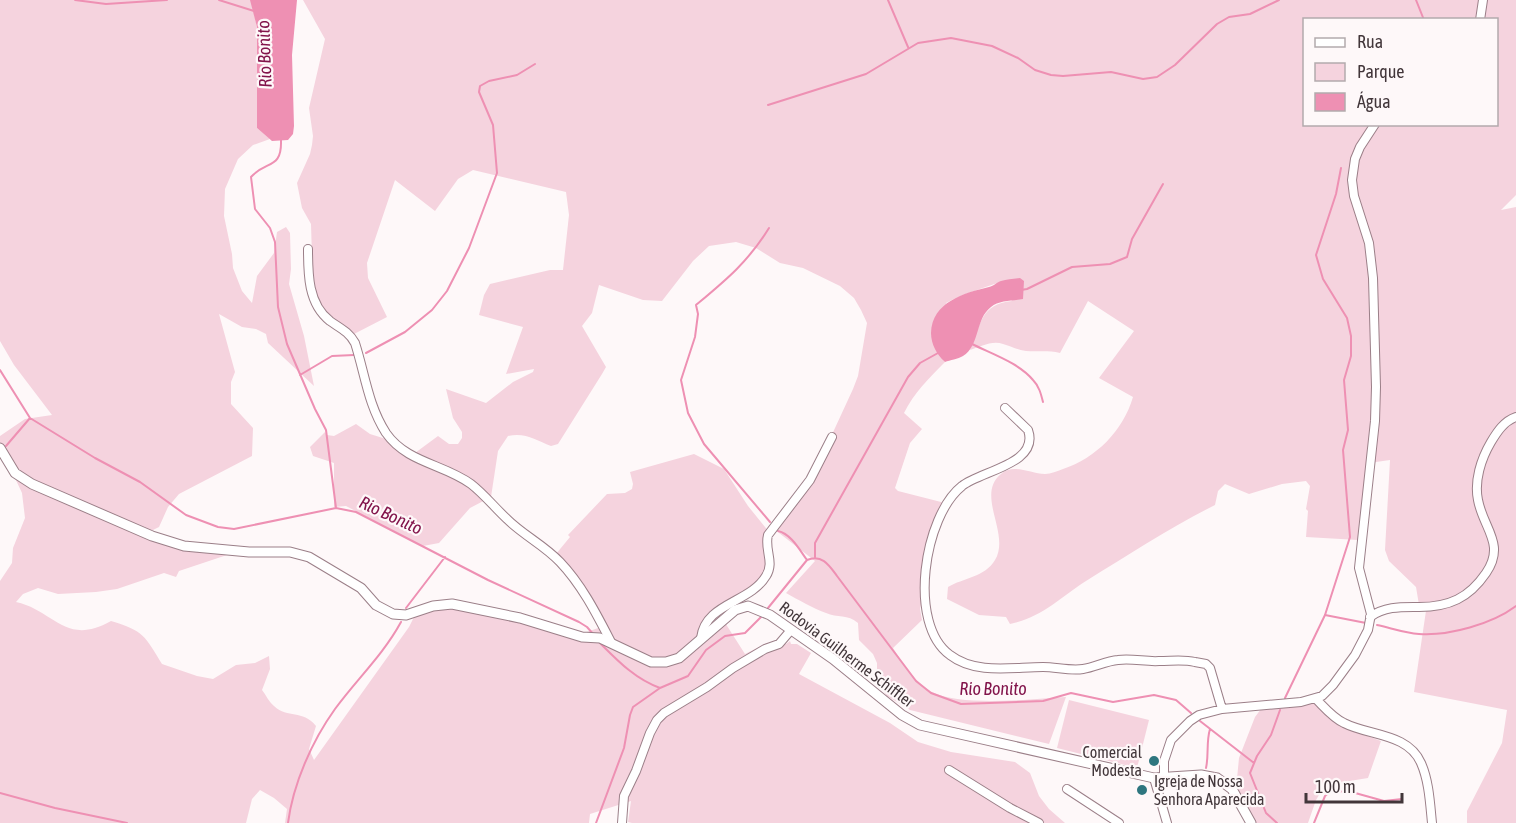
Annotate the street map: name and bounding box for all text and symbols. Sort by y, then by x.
legend [1303,18,1498,126]
water label: Rio Bonito [252,20,276,88]
text: Rua [1357,31,1383,52]
text: Parque [1357,61,1405,82]
text: Água [1357,91,1391,112]
water label: Rio Bonito [356,491,426,539]
street label: Rodovia Guilherme Schiffler [776,597,918,711]
water label: Rio Bonito [959,678,1027,699]
place label: Comercial Modesta [1082,743,1143,779]
marker: Comercial Modesta [1147,754,1161,768]
scale bar [1306,766,1402,804]
place label: Igreja de Nossa Senhora Aparecida [1154,772,1264,809]
text: 100 m [1315,776,1356,797]
marker: Igreja de Nossa Senhora Aparecida [1135,783,1149,797]

